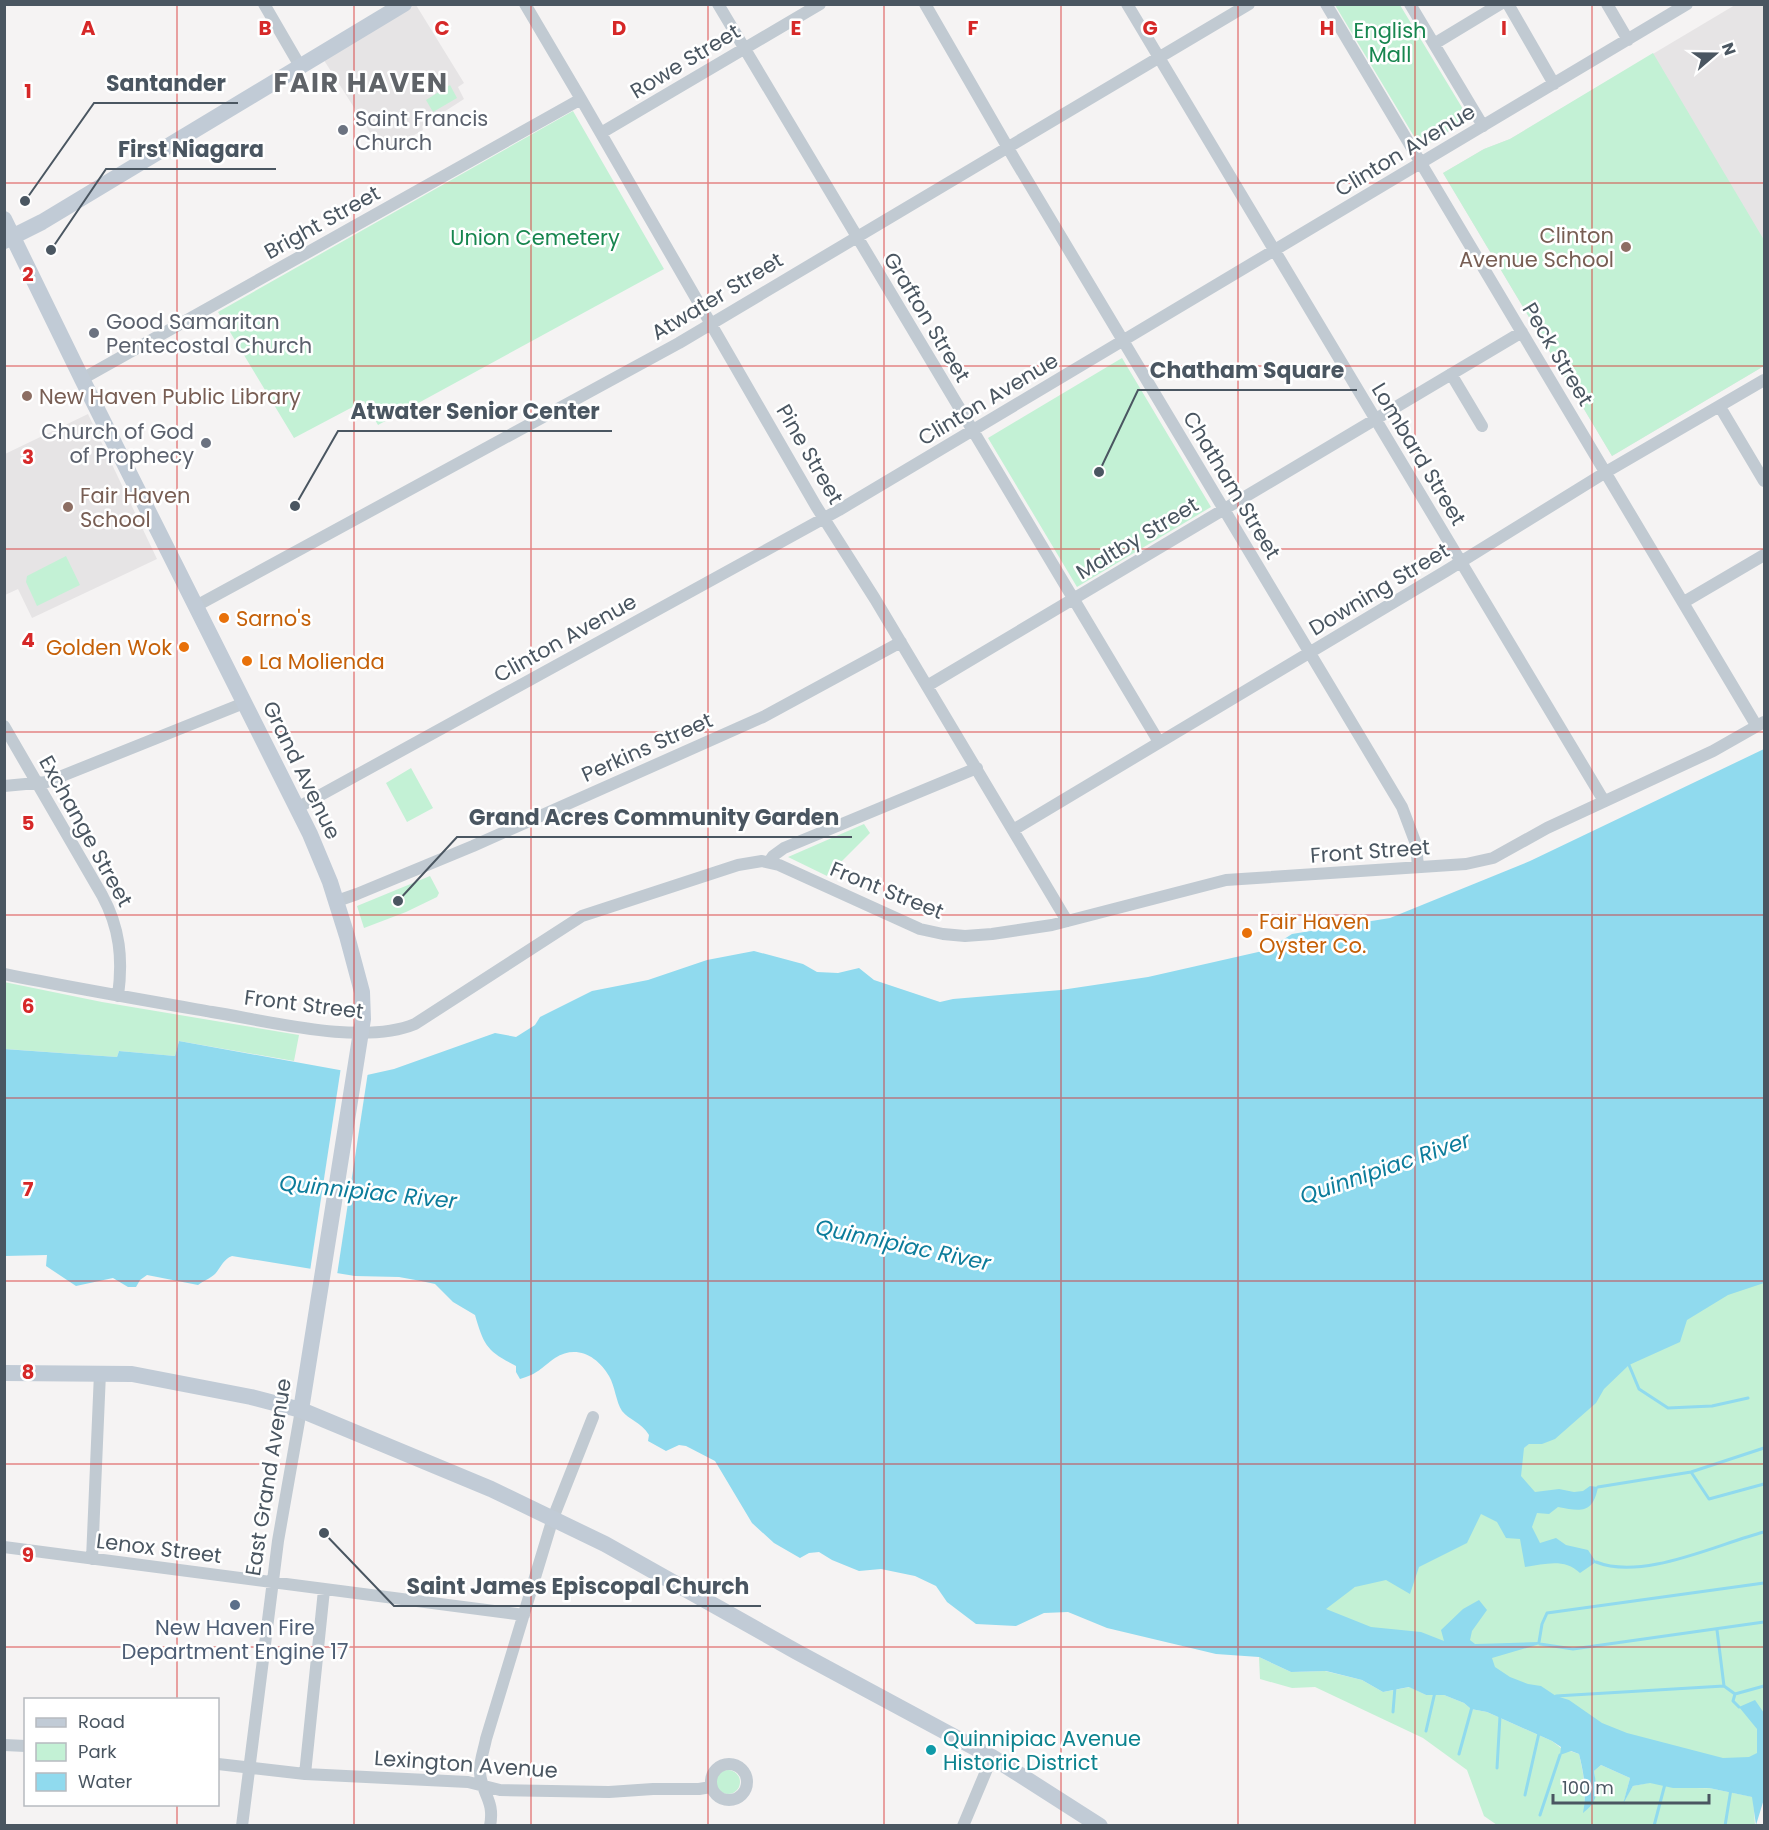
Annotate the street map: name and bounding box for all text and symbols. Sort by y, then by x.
text: A [81,14,96,42]
text: B [258,14,272,42]
text: C [434,14,450,42]
text: D [612,14,626,42]
text: E [791,14,801,42]
text: F [968,14,979,42]
text: G [1142,14,1158,42]
text: H [1320,14,1334,42]
text: I [1501,14,1507,42]
park label: English Mall [1353,16,1427,69]
street label: Rowe Street [625,17,745,105]
north arrow [1685,24,1745,84]
text: N [1716,39,1741,59]
callout: Santander [94,63,238,103]
district label: FAIR HAVEN [273,64,449,101]
text: Santander [106,68,226,99]
text: 1 [24,77,32,105]
street label: Clinton Avenue [1329,97,1481,203]
place label: Saint Francis Church [355,104,488,157]
marker: Saint Francis Church [336,123,350,137]
callout: First Niagara [106,129,276,169]
text: First Niagara [118,134,264,165]
street label: Bright Street [259,178,385,266]
place label: Clinton Avenue School [1459,221,1614,274]
park label: Union Cemetery [450,223,620,252]
marker: Clinton Avenue School [1619,240,1633,254]
street label: Atwater Street [646,245,788,347]
street label: Grafton Street [877,247,977,387]
text: 2 [22,260,34,288]
street label: Peck Street [1516,297,1600,411]
place label: Good Samaritan Pentecostal Church [106,307,312,360]
marker: Good Samaritan Pentecostal Church [87,326,101,340]
street label: Clinton Avenue [912,346,1064,452]
callout: Chatham Square [1138,350,1357,390]
text: Chatham Square [1150,355,1344,386]
street label: Lombard Street [1365,377,1473,531]
place label: New Haven Public Library [39,382,301,411]
marker: New Haven Public Library [20,389,34,403]
callout: Atwater Senior Center [338,391,612,431]
text: Atwater Senior Center [350,396,600,427]
street label: Pine Street [770,399,850,509]
street label: Chatham Street [1176,406,1288,564]
place label: Church of God of Prophecy [41,417,194,470]
marker: Church of God of Prophecy [199,436,213,450]
text: 3 [22,443,34,471]
place label: Fair Haven School [80,481,190,534]
street label: Maltby Street [1070,490,1204,586]
marker: Fair Haven School [61,500,75,514]
street label: Downing Street [1303,536,1455,642]
street label: Clinton Avenue [488,587,642,689]
place label: Sarno's [236,604,312,633]
marker: Sarno's [217,611,231,625]
text: 4 [21,626,35,654]
place label: Golden Wok [46,633,172,662]
marker: Golden Wok [177,640,191,654]
place label: La Molienda [259,647,385,676]
marker: La Molienda [240,654,254,668]
street label: Grand Avenue [256,696,348,844]
street label: Perkins Street [577,705,717,789]
street label: Exchange Street [32,750,140,912]
callout: Grand Acres Community Garden [457,797,852,837]
text: Grand Acres Community Garden [469,802,839,833]
text: 5 [22,809,35,837]
street label: Front Street [1309,832,1431,870]
street label: Front Street [826,854,948,926]
place label: Fair Haven Oyster Co. [1259,907,1369,960]
marker: Fair Haven Oyster Co. [1240,926,1254,940]
street label: Front Street [243,982,365,1026]
text: 6 [22,992,34,1020]
water label: Quinnipiac River [1296,1124,1475,1212]
water label: Quinnipiac River [278,1167,459,1217]
text: 7 [23,1175,34,1203]
water label: Quinnipiac River [813,1211,994,1279]
text: 8 [22,1358,34,1386]
street label: East Grand Avenue [238,1376,298,1578]
street label: Lenox Street [95,1526,223,1570]
text: 9 [22,1541,34,1569]
callout: Saint James Episcopal Church [394,1566,761,1606]
text: Saint James Episcopal Church [407,1571,749,1602]
marker: New Haven Fire Department Engine 17 [228,1598,242,1612]
place label: New Haven Fire Department Engine 17 [122,1613,348,1666]
legend [24,1698,219,1806]
text: Road [78,1709,125,1734]
place label: Quinnipiac Avenue Historic District [943,1724,1141,1777]
text: Park [78,1739,117,1764]
street label: Lexington Avenue [373,1743,559,1785]
marker: Quinnipiac Avenue Historic District [924,1743,938,1757]
scale bar [1553,1767,1709,1805]
text: Water [78,1769,132,1794]
text: 100 m [1562,1775,1614,1800]

